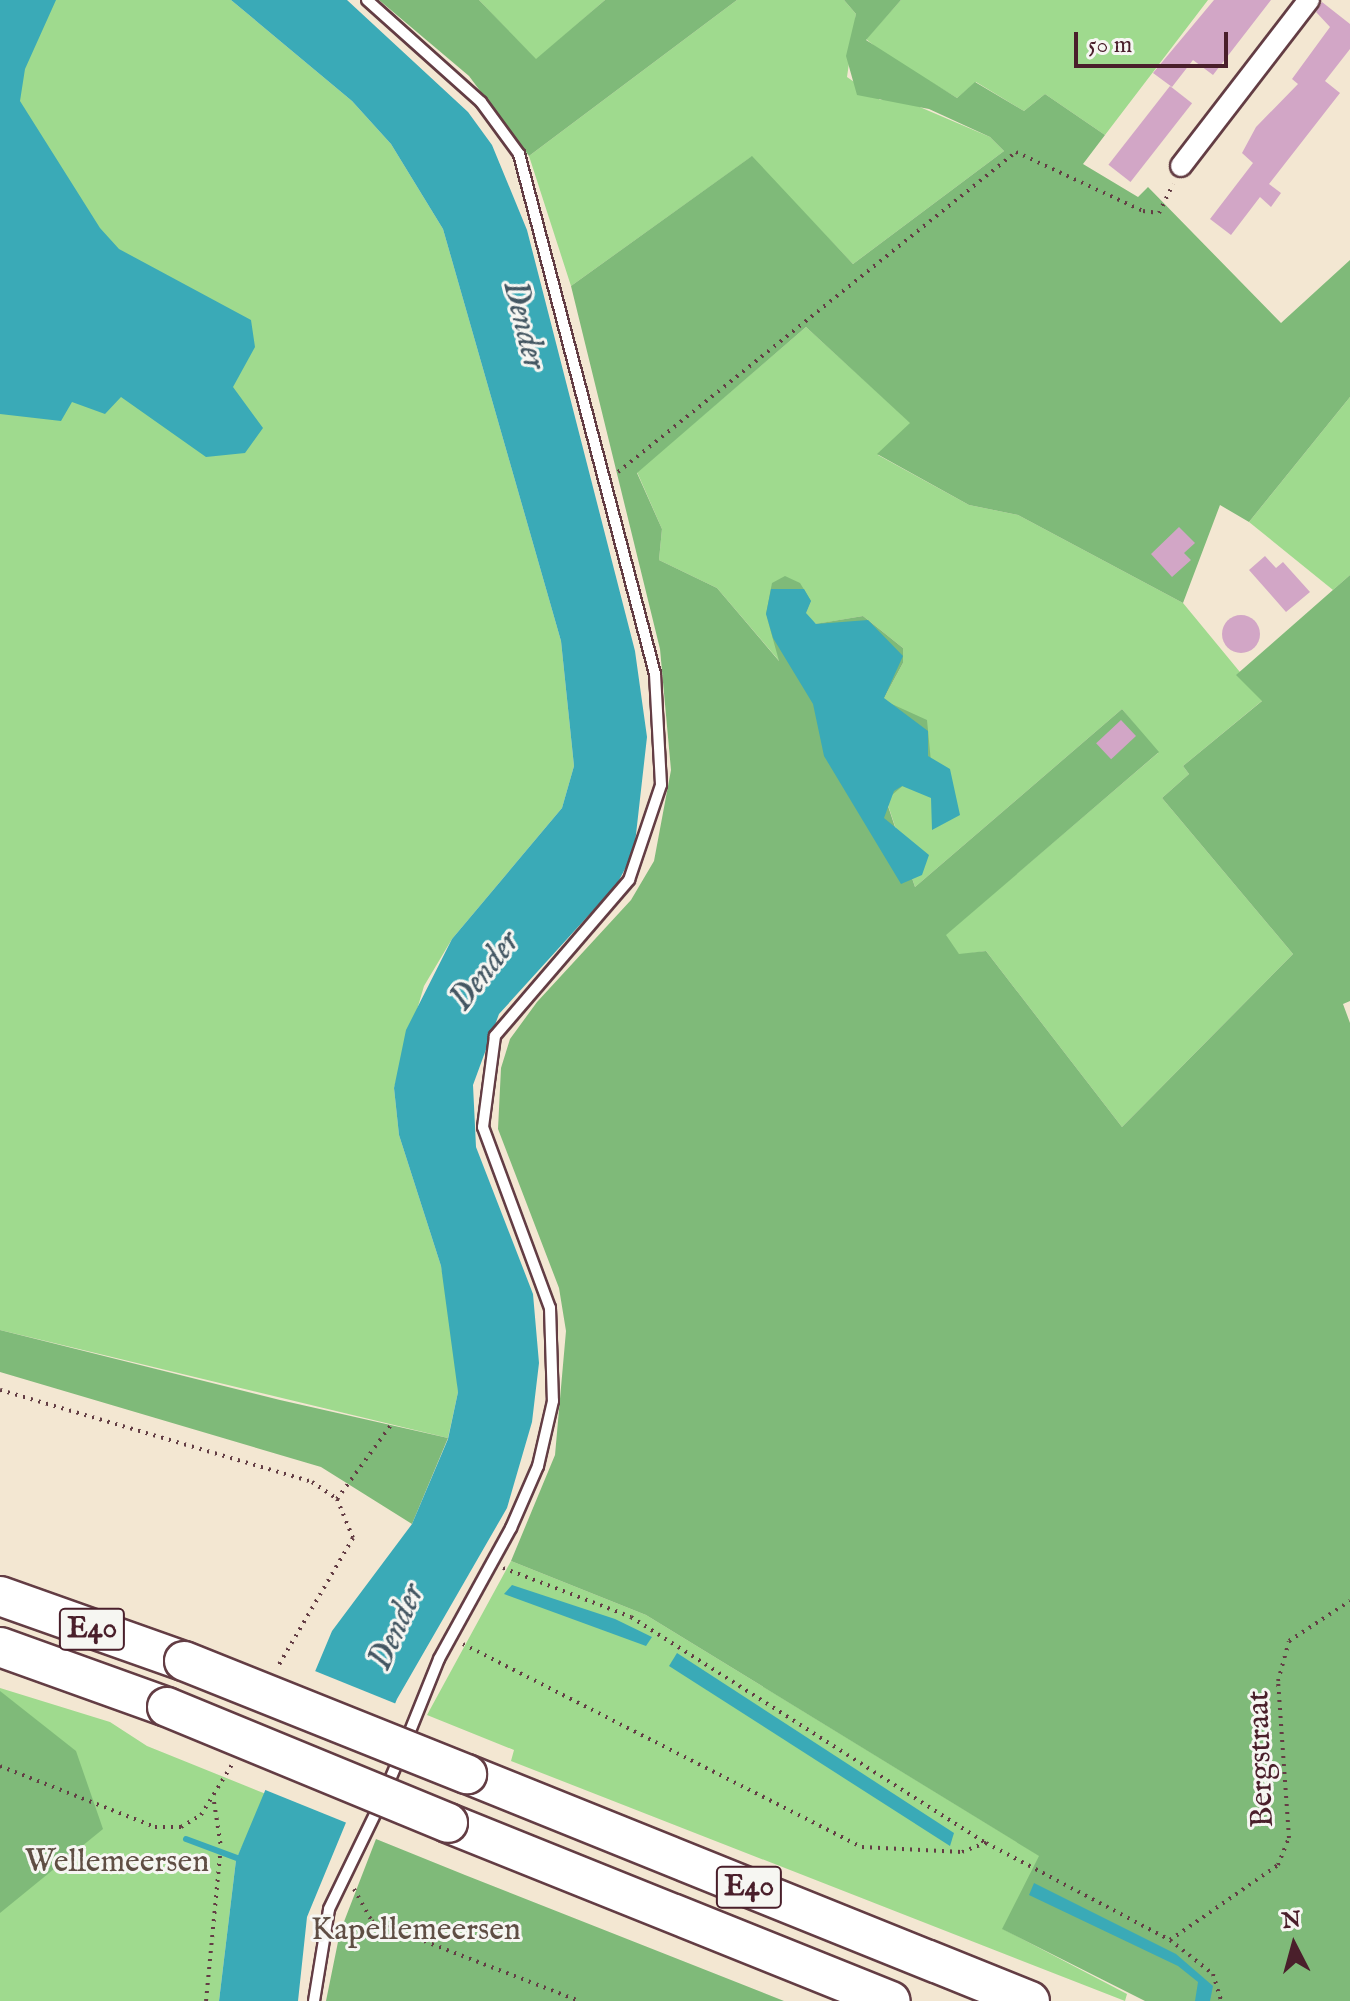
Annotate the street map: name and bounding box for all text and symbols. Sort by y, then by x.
scale bar [1078,16,1232,66]
text: 50 m [1088,30,1132,61]
water label: Dender [493,276,555,374]
water label: Dender [441,923,529,1019]
water label: Dender [360,1578,434,1676]
road number: E40 [58,1603,126,1655]
street label: Bergstraat [1240,1690,1284,1828]
park label: Wellemeersen [25,1844,209,1882]
road number: E40 [715,1861,783,1913]
north arrow [1254,1905,1334,1985]
text: N [1281,1906,1302,1936]
park label: Kapellemeersen [311,1912,521,1950]

